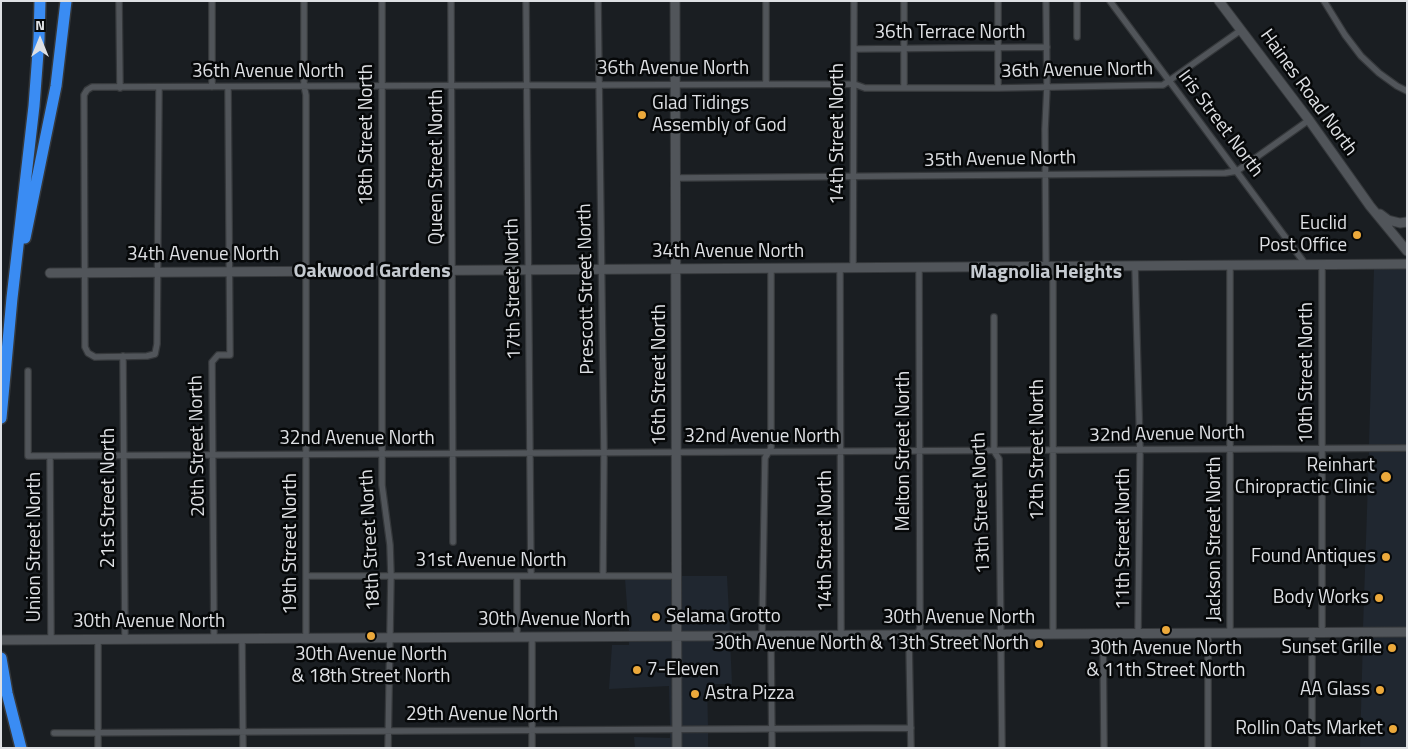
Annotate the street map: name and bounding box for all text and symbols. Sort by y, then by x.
text: N [35,14,45,35]
north arrow [15,15,65,65]
street label: 36th Terrace North [874,22,1026,44]
street label: Haines Road North [1254,25,1362,161]
street label: 36th Avenue North [597,58,749,80]
street label: 36th Avenue North [1001,58,1153,84]
street label: 36th Avenue North [192,61,344,83]
street label: 14th Street North [827,63,849,205]
street label: 18th Street North [356,64,378,206]
street label: Iris Street North [1172,66,1268,182]
street label: Queen Street North [426,89,448,245]
place label: Glad Tidings Assembly of God [652,93,787,137]
marker: Glad Tidings Assembly of God [636,109,648,121]
street label: 35th Avenue North [924,147,1076,173]
street label: Prescott Street North [574,203,600,375]
place label: Euclid Post Office [1259,213,1347,257]
street label: 17th Street North [501,218,527,360]
marker: Euclid Post Office [1351,229,1363,241]
street label: 34th Avenue North [652,241,804,263]
street label: 34th Avenue North [127,244,279,266]
district label: Oakwood Gardens [293,260,451,284]
district label: Magnolia Heights [970,261,1122,285]
street label: 10th Street North [1296,302,1318,444]
street label: 16th Street North [649,304,671,446]
street label: Melton Street North [893,371,915,531]
street label: 20th Street North [185,375,211,517]
street label: 12th Street North [1027,379,1049,521]
street label: 32nd Avenue North [1089,422,1245,448]
street label: 32nd Avenue North [684,426,840,448]
street label: 21st Street North [98,428,120,568]
street label: 32nd Avenue North [279,428,435,450]
street label: 13th Street North [968,432,996,574]
place label: Reinhart Chiropractic Clinic [1235,455,1375,499]
street label: Jackson Street North [1204,456,1226,622]
street label: 11th Street North [1113,468,1135,610]
street label: 18th Street North [356,469,386,611]
street label: 14th Street North [815,470,837,612]
marker: Reinhart Chiropractic Clinic [1379,470,1393,484]
street label: Union Street North [24,472,46,622]
street label: 19th Street North [280,473,302,615]
place label: Found Antiques [1251,546,1376,568]
street label: 31st Avenue North [416,550,566,572]
marker: Found Antiques [1380,551,1392,563]
place label: Body Works [1273,587,1369,609]
marker: Body Works [1373,592,1385,604]
place label: Selama Grotto [666,606,781,628]
street label: 30th Avenue North [883,607,1035,629]
street label: 30th Avenue North [478,609,630,631]
street label: 30th Avenue North [73,611,225,633]
marker: Selama Grotto [650,611,662,623]
marker: 30th Avenue North & 11th Street North [1160,624,1172,636]
marker: 30th Avenue North & 18th Street North [365,630,377,642]
place label: 30th Avenue North & 13th Street North [714,633,1029,655]
place label: Sunset Grille [1281,637,1382,659]
marker: 30th Avenue North & 13th Street North [1033,638,1045,650]
place label: 30th Avenue North & 11th Street North [1087,638,1245,682]
marker: Sunset Grille [1386,642,1398,654]
place label: 30th Avenue North & 18th Street North [292,644,450,688]
place label: 7-Eleven [647,659,719,681]
marker: 7-Eleven [631,664,643,676]
place label: AA Glass [1300,679,1370,701]
place label: Astra Pizza [705,683,794,705]
marker: AA Glass [1374,684,1386,696]
marker: Astra Pizza [689,688,701,700]
street label: 29th Avenue North [406,704,558,726]
place label: Rollin Oats Market [1235,718,1383,740]
marker: Rollin Oats Market [1387,723,1399,735]

